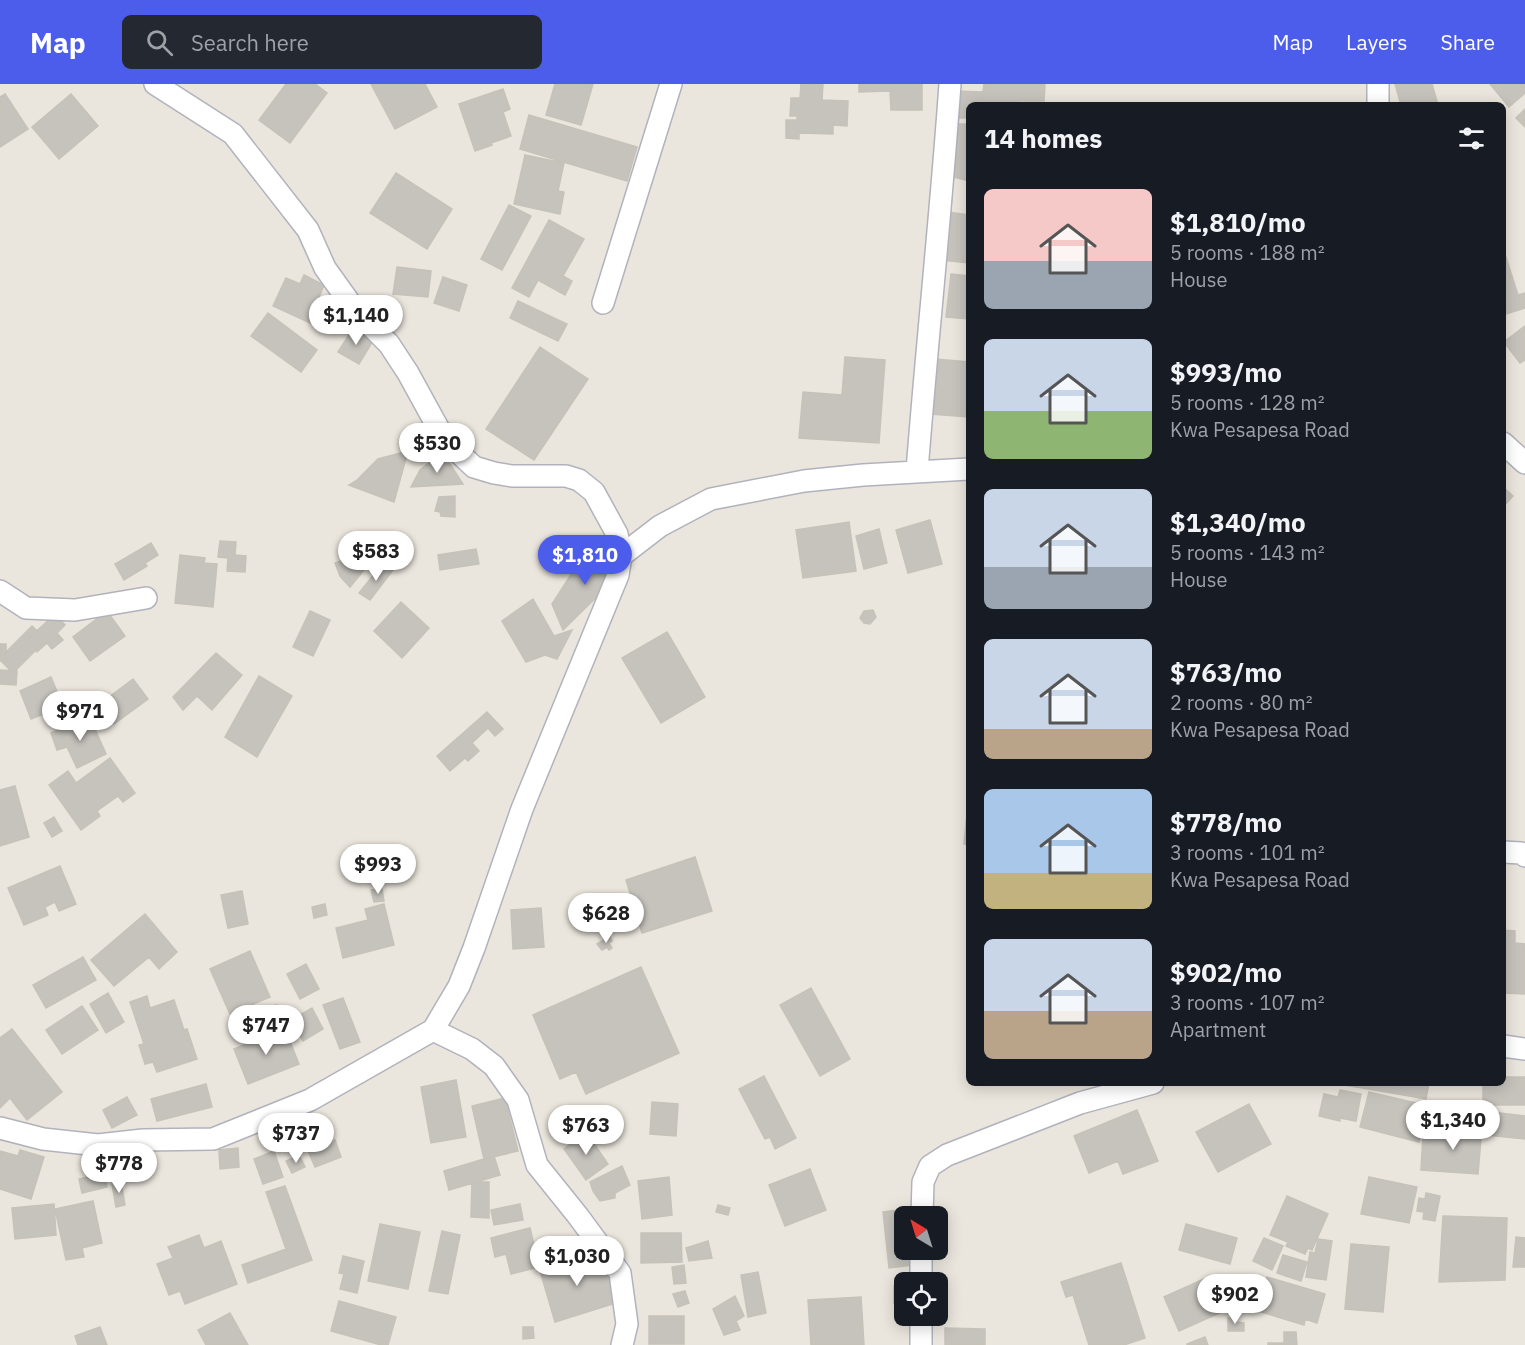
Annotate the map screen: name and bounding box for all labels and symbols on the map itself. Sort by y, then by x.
pin: $1,140 [307,295,405,346]
pin: $530 [401,423,473,474]
pin: $583 [340,531,412,582]
pin: $1,810 [536,535,634,586]
pin: $971 [44,691,116,742]
pin: $993 [342,844,414,895]
pin: $628 [570,893,642,944]
pin: $747 [230,1005,302,1056]
pin: $1,340 [1404,1100,1502,1151]
pin: $763 [550,1105,622,1156]
pin: $737 [260,1113,332,1164]
pin: $778 [83,1143,155,1194]
north arrow [894,1206,948,1260]
pin: $1,030 [528,1236,626,1287]
pin: $902 [1199,1274,1271,1325]

